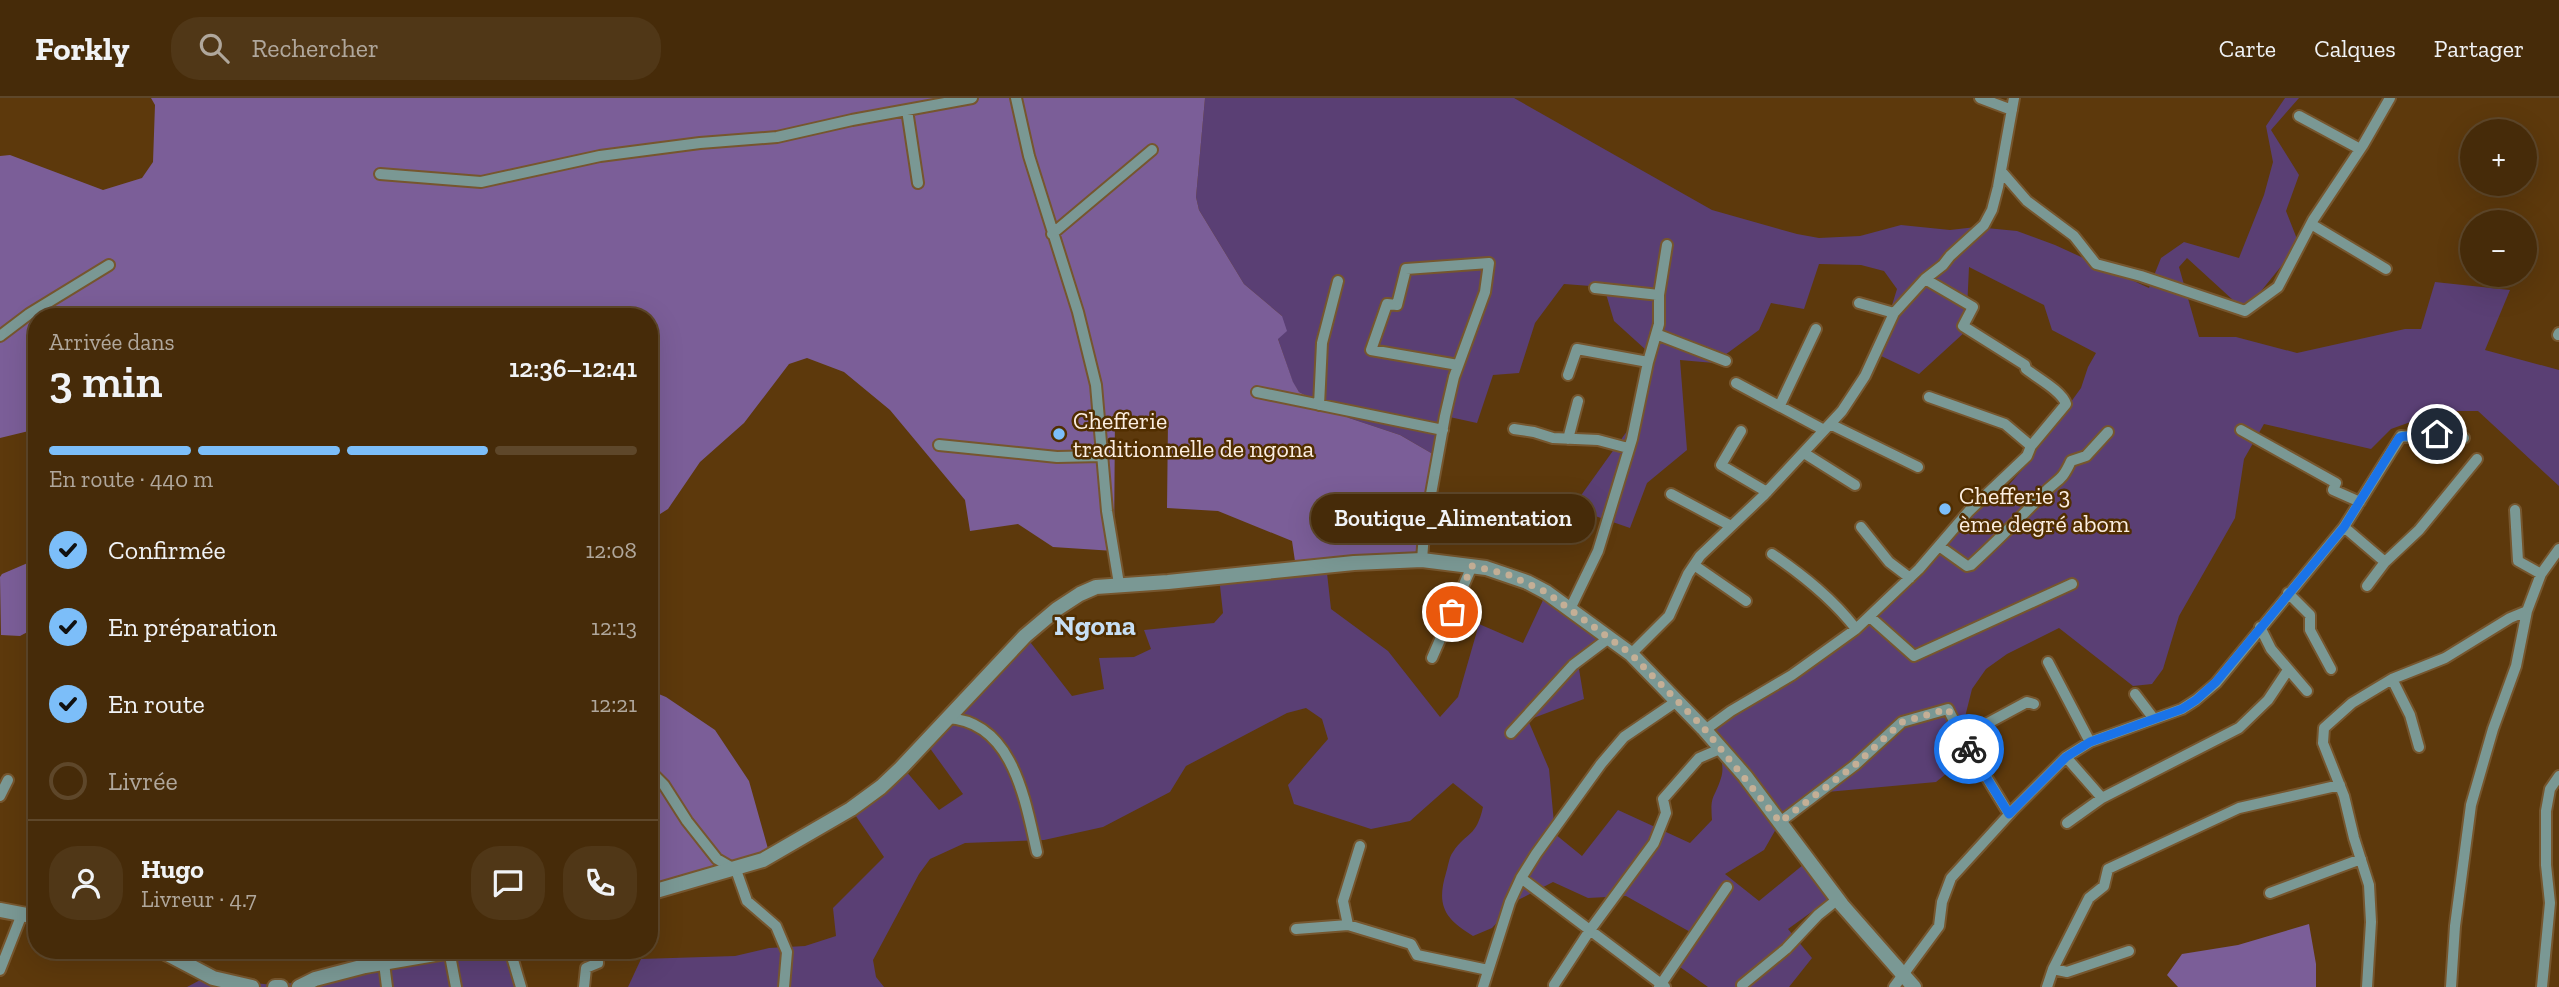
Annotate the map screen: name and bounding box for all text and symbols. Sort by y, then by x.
search box [171,17,661,80]
text: Forkly [35,29,129,68]
icon: search [195,29,233,67]
text: Rechercher [251,32,379,64]
text: Carte [2219,34,2276,63]
text: Calques [2314,34,2396,63]
text: Partager [2434,34,2524,63]
map controls [2460,119,2537,287]
button: + [2460,119,2537,196]
button: − [2460,210,2537,287]
text: Arrivée dans [49,328,175,356]
text: 12:36–12:41 [509,352,637,384]
text: 3 min [49,354,162,409]
pin [2407,404,2467,464]
place label: Chefferie traditionnelle de ngona [1073,406,1315,463]
icon: home [2418,415,2456,453]
marker: Chefferie traditionnelle de ngona [1051,426,1067,442]
text: En route · 440 m [49,465,213,493]
place label: Chefferie 3 ème degré abom [1959,481,2130,538]
callout: Boutique_Alimentation [1310,493,1594,542]
marker: Chefferie 3 ème degré abom [1937,501,1953,517]
text: Boutique_Alimentation [1334,504,1572,532]
icon: check [49,531,87,569]
text: Confirmée [108,534,226,566]
text: 12:08 [586,536,637,564]
pin [1422,582,1482,642]
icon: bag [1433,593,1471,631]
icon: check [49,608,87,646]
district label: Ngona [1054,609,1136,642]
text: En préparation [108,611,277,643]
text: 12:13 [591,613,637,641]
icon: check [49,685,87,723]
text: En route [108,688,205,720]
text: 12:21 [590,690,637,718]
courier [1934,714,2004,784]
icon: bike [1950,730,1988,768]
text: Livrée [108,765,178,797]
button: person [49,846,123,920]
button: chat [471,846,545,920]
button: phone [563,846,637,920]
text: Hugo [141,853,204,885]
text: Livreur · 4.7 [141,885,256,913]

